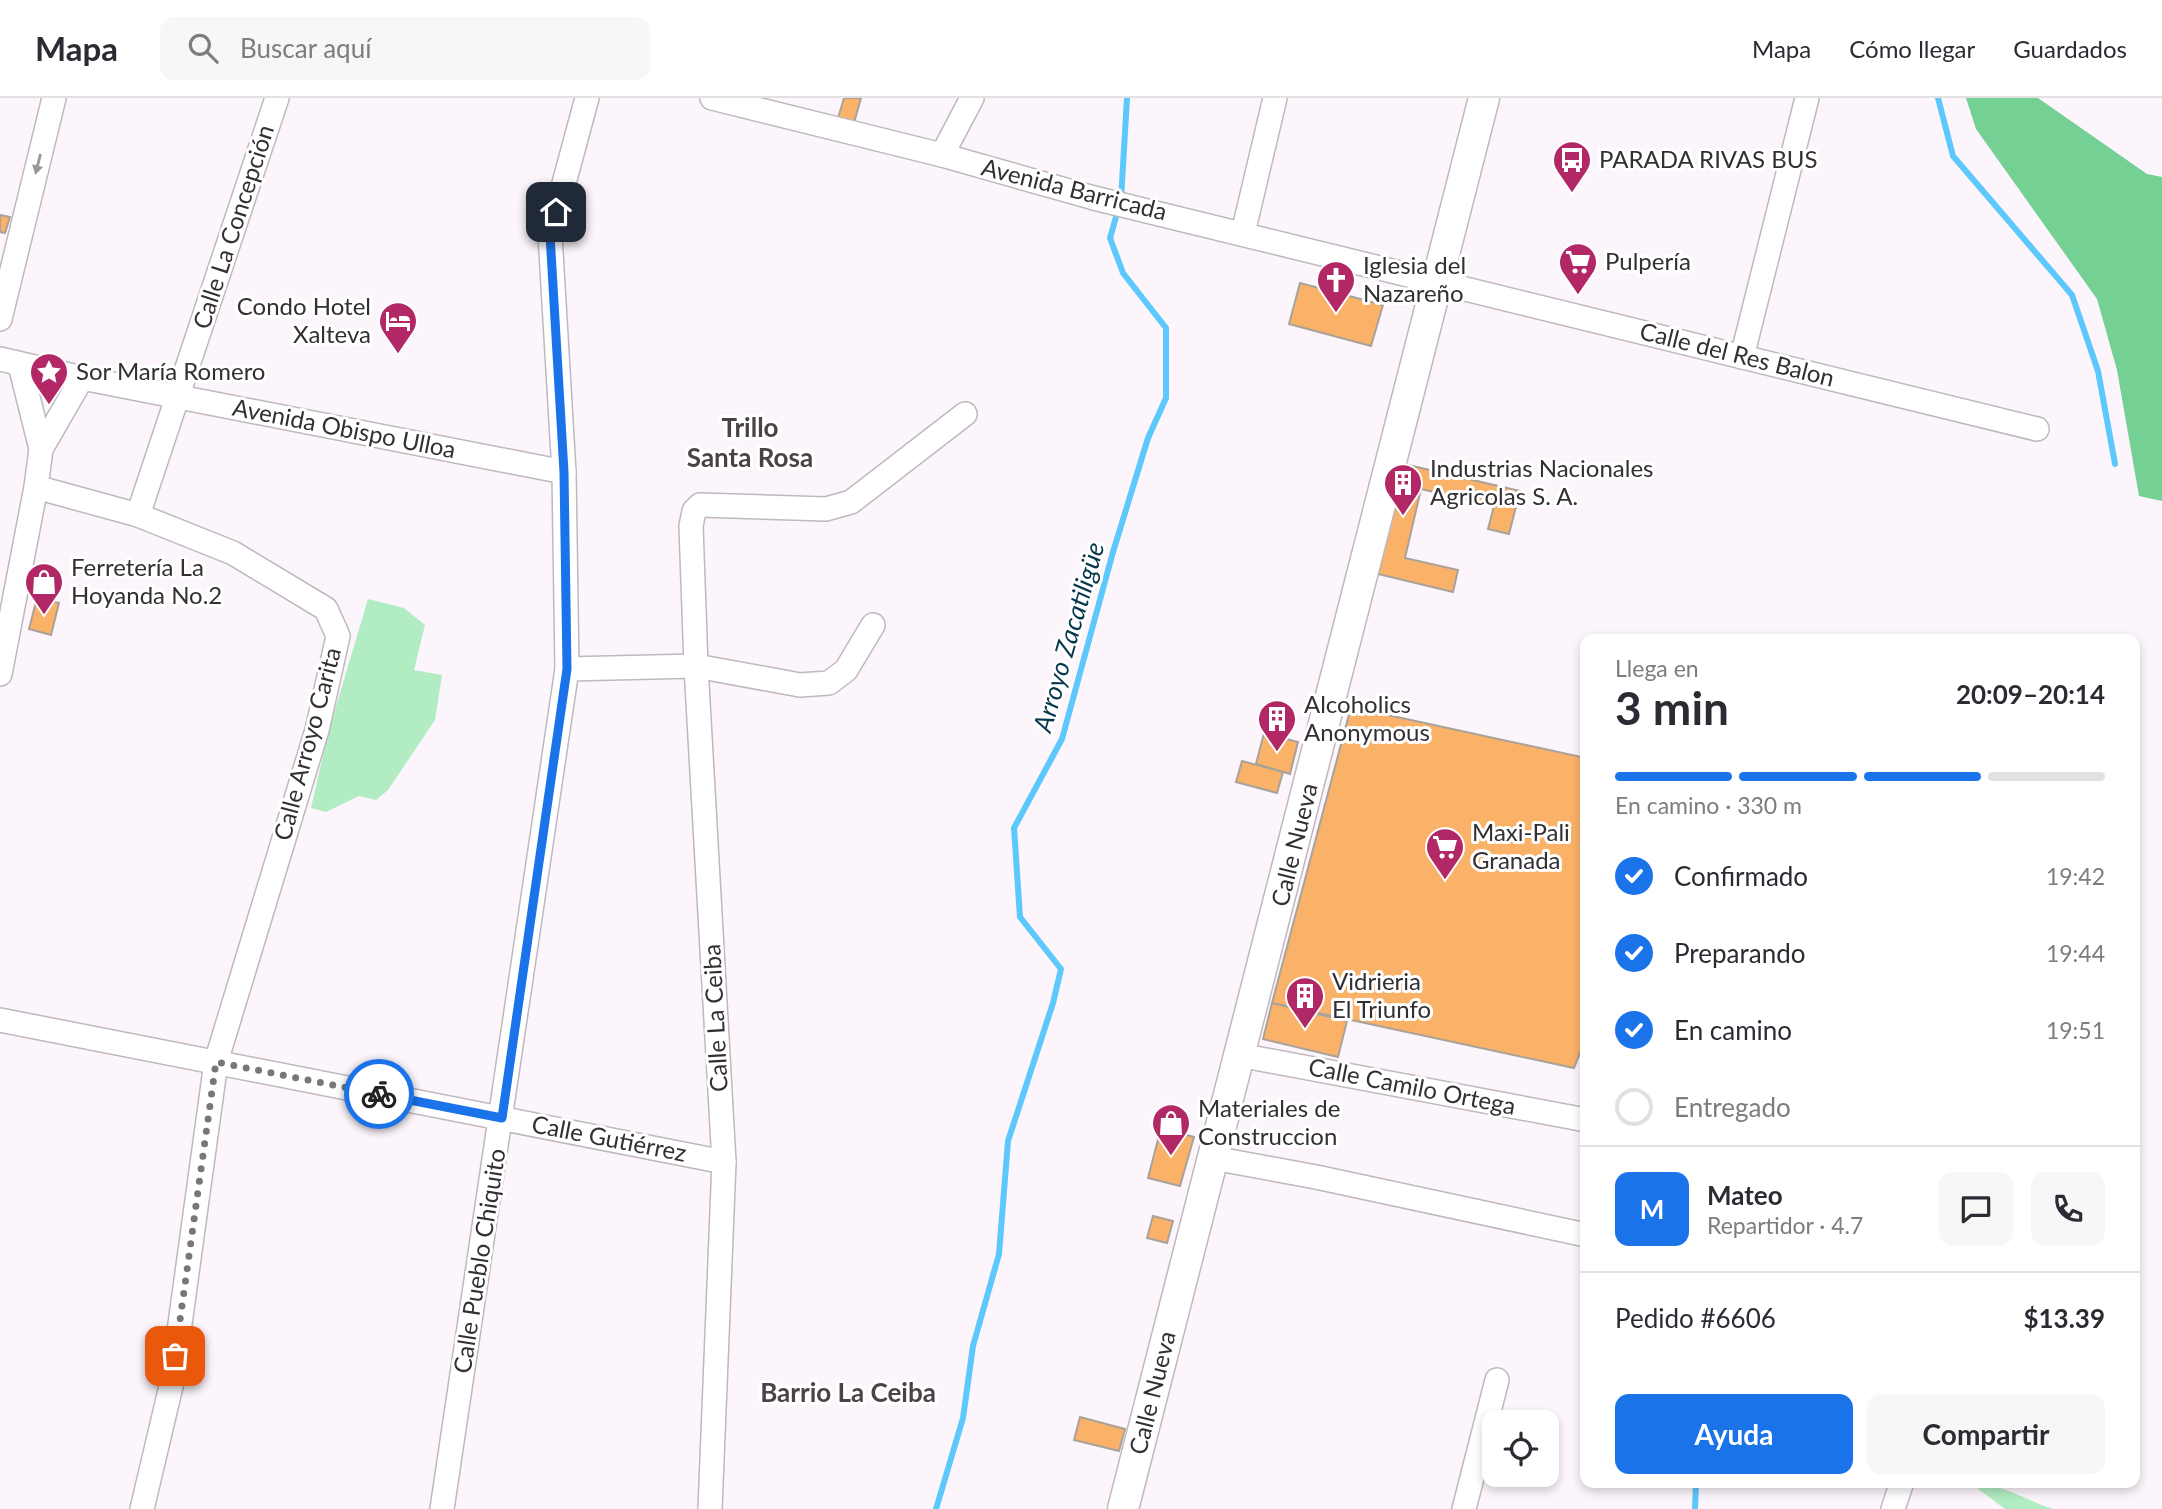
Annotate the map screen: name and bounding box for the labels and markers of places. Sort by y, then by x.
bus stop icon: PARADA RIVAS BUS [1551,139,1593,194]
place label: PARADA RIVAS BUS [1599,144,1817,173]
pin [526,182,586,242]
supermarket icon: Pulpería [1557,241,1599,296]
place label: Pulpería [1605,246,1691,275]
place label: Iglesia del Nazareño [1363,250,1466,307]
church icon: Iglesia del Nazareño [1315,259,1357,314]
place label: Condo Hotel Xalteva [237,291,371,348]
hotel icon: Condo Hotel Xalteva [377,300,419,355]
place icon: Sor María Romero [28,351,70,406]
place label: Sor María Romero [76,356,265,385]
place label: Industrias Nacionales Agricolas S. A. [1430,453,1653,510]
building icon: Industrias Nacionales Agricolas S. A. [1382,462,1424,517]
place label: Ferretería La Hoyanda No.2 [71,552,222,609]
shop icon: Ferretería La Hoyanda No.2 [23,561,65,616]
place label: Alcoholics Anonymous [1304,689,1430,746]
building icon: Alcoholics Anonymous [1256,698,1298,753]
place label: Maxi-Pali Granada [1472,817,1570,874]
supermarket icon: Maxi-Pali Granada [1424,826,1466,881]
place label: Vidrieria El Triunfo [1332,966,1431,1023]
building icon: Vidrieria El Triunfo [1284,975,1326,1030]
place label: Materiales de Construccion [1198,1093,1340,1150]
shop icon: Materiales de Construccion [1150,1102,1192,1157]
pin [145,1326,205,1386]

